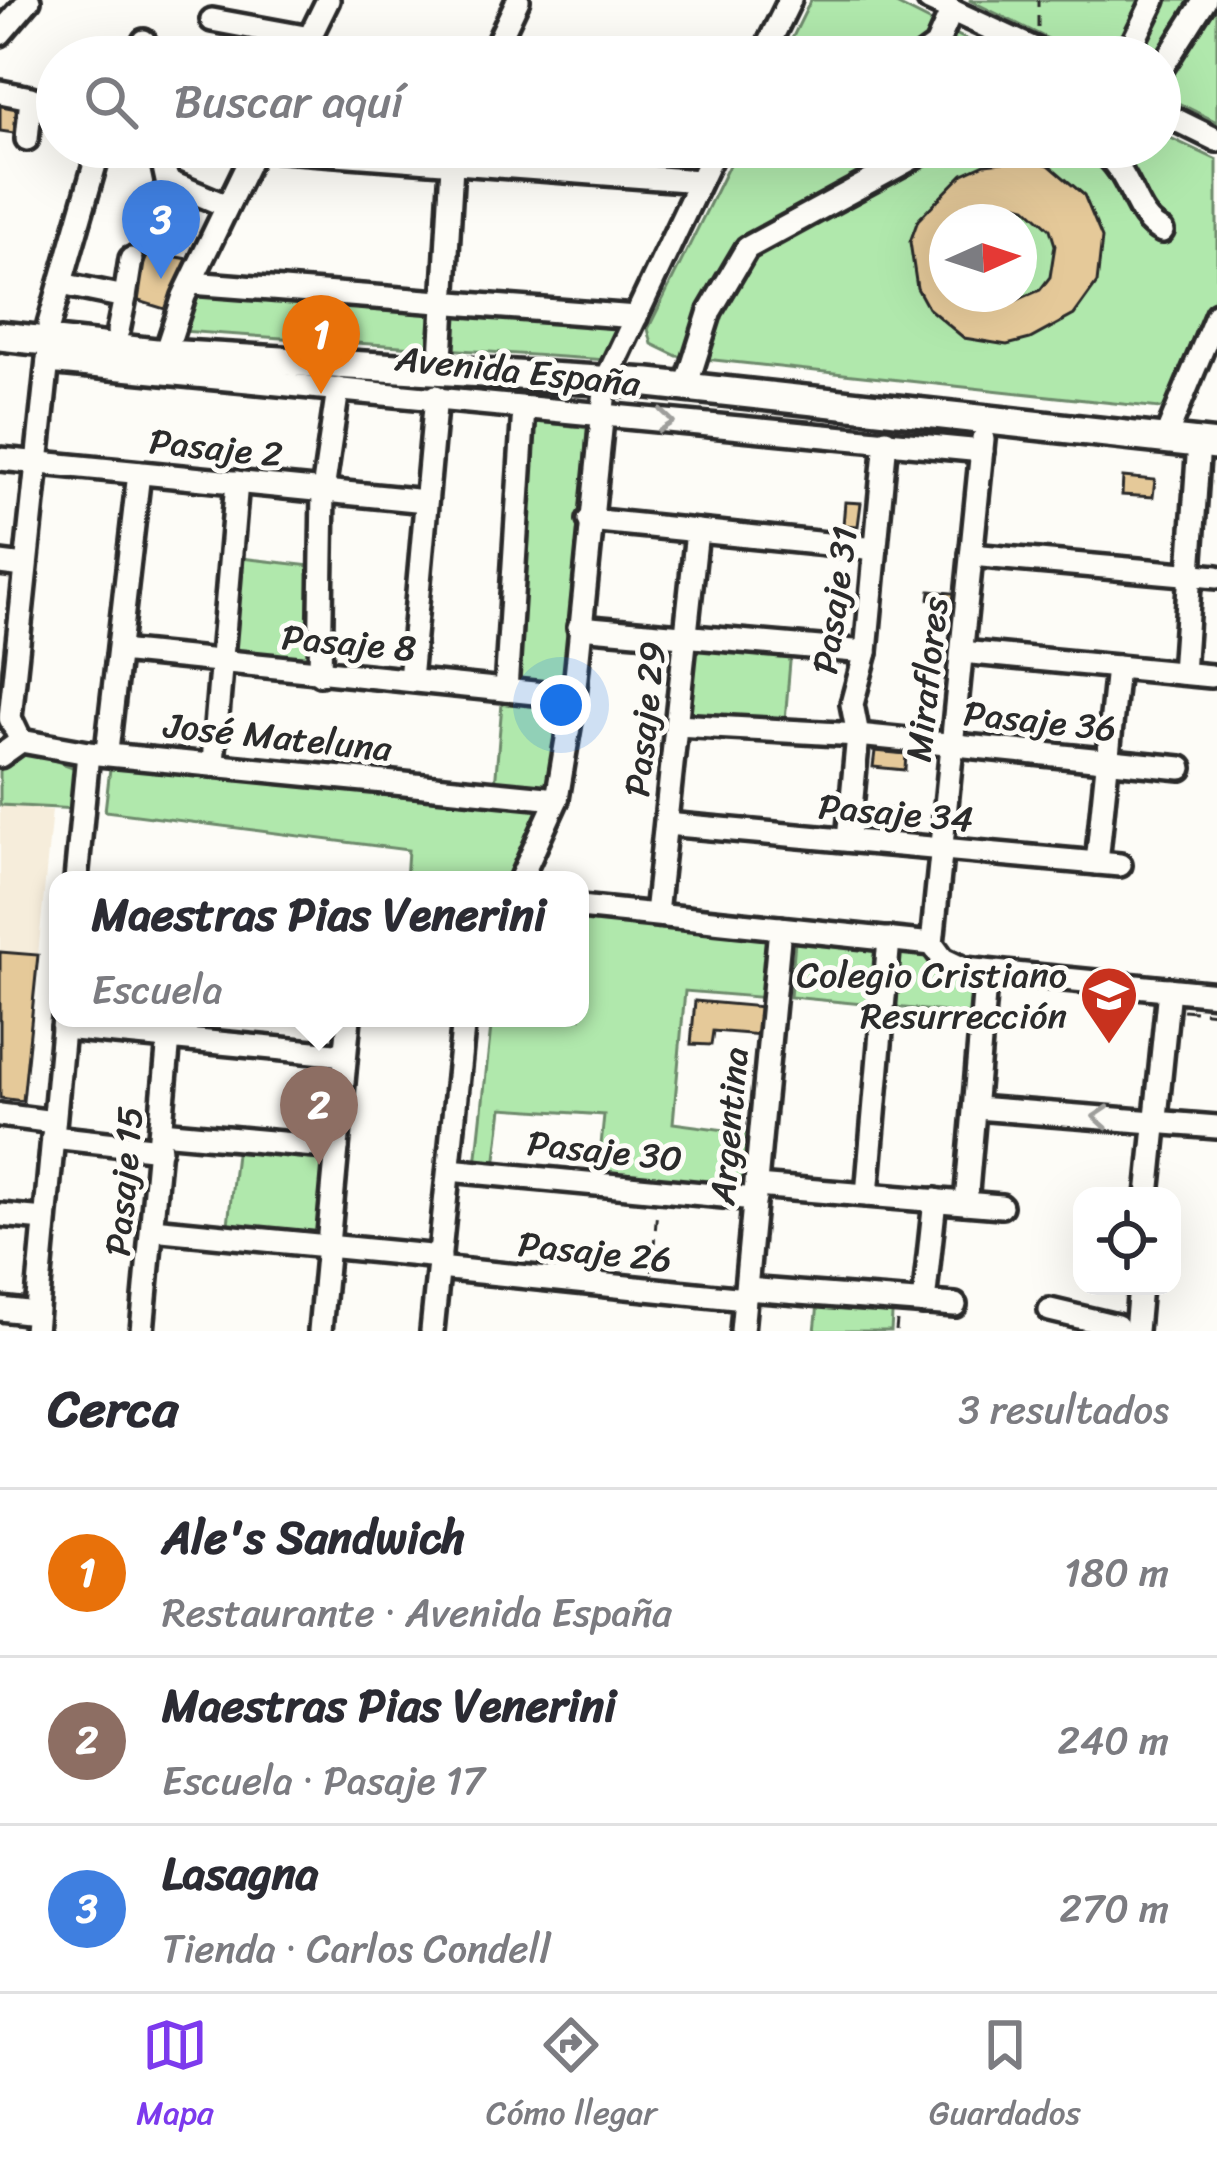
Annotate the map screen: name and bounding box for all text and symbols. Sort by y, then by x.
search box [36,36,1181,168]
text: Buscar aquí [174,62,403,142]
icon: search [78,69,144,135]
pin: 3 [122,180,200,279]
north arrow [929,204,1037,312]
pin: 1 [282,295,360,394]
street label: Avenida España [391,326,644,416]
one-way arrow [657,408,676,433]
street label: Pasaje 2 [146,409,286,487]
street label: Pasaje 31 [793,522,877,678]
street label: Miraflores [887,593,968,765]
street label: Pasaje 8 [279,605,419,681]
street label: Pasaje 29 [605,638,685,800]
your location [531,675,591,735]
street label: Pasaje 36 [960,681,1119,761]
street label: José Mateluna [159,693,396,781]
street label: Pasaje 34 [816,774,976,852]
popup [49,871,589,1027]
text: Maestras Pias Venerini [92,875,546,955]
place label: Colegio Cristiano Resurrección [796,943,1067,1048]
text: Escuela [92,955,222,1024]
school or university icon: Colegio Cristiano Resurrección [1078,964,1140,1046]
street label: Argentina [690,1045,768,1208]
pin: 2 [280,1066,358,1165]
street label: Pasaje 15 [86,1103,162,1259]
one-way arrow [1091,1104,1110,1130]
street label: Pasaje 30 [524,1111,686,1191]
map controls [1073,1187,1181,1295]
button: locate [1073,1187,1181,1295]
street label: Pasaje 26 [515,1212,675,1292]
text: Cerca [48,1364,178,1454]
text: 3 resultados [958,1375,1169,1444]
text: Ale's Sandwich [162,1498,465,1578]
text: 1 [79,1538,95,1607]
text: 180 m [1064,1538,1169,1607]
text: Restaurante · Avenida España [162,1578,672,1647]
text: Maestras Pias Venerini [162,1666,617,1746]
text: 2 [76,1706,98,1775]
text: 240 m [1057,1706,1169,1775]
text: Escuela · Pasaje 17 [162,1746,485,1815]
text: Lasagna [162,1834,318,1914]
text: 3 [76,1874,98,1943]
text: 270 m [1059,1874,1169,1943]
text: Tienda · Carlos Condell [162,1914,551,1983]
tab: Mapa [136,2012,214,2142]
tab: Cómo llegar [486,2012,657,2142]
tab: Guardados [929,2012,1081,2142]

